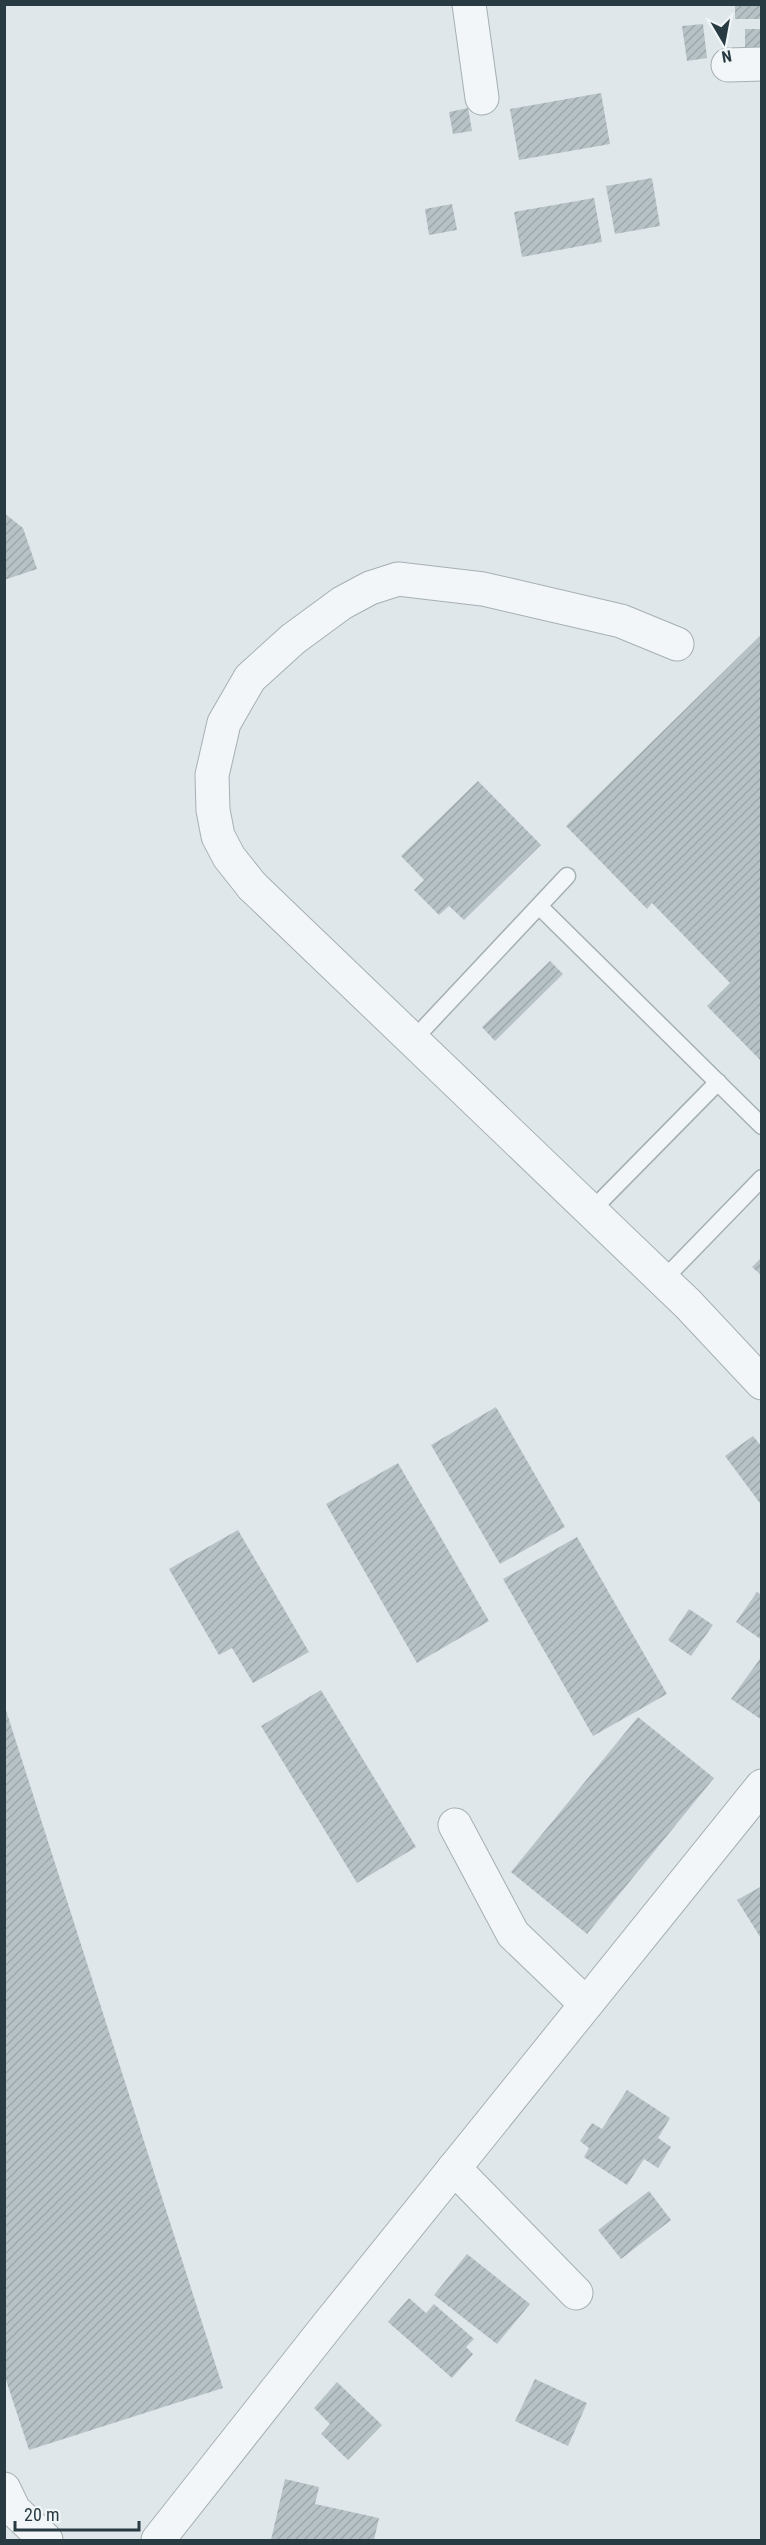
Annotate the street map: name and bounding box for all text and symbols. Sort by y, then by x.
north arrow [694,12,754,72]
text: N [720,46,733,66]
scale bar [15,2494,140,2532]
text: 20 m [24,2504,59,2525]

